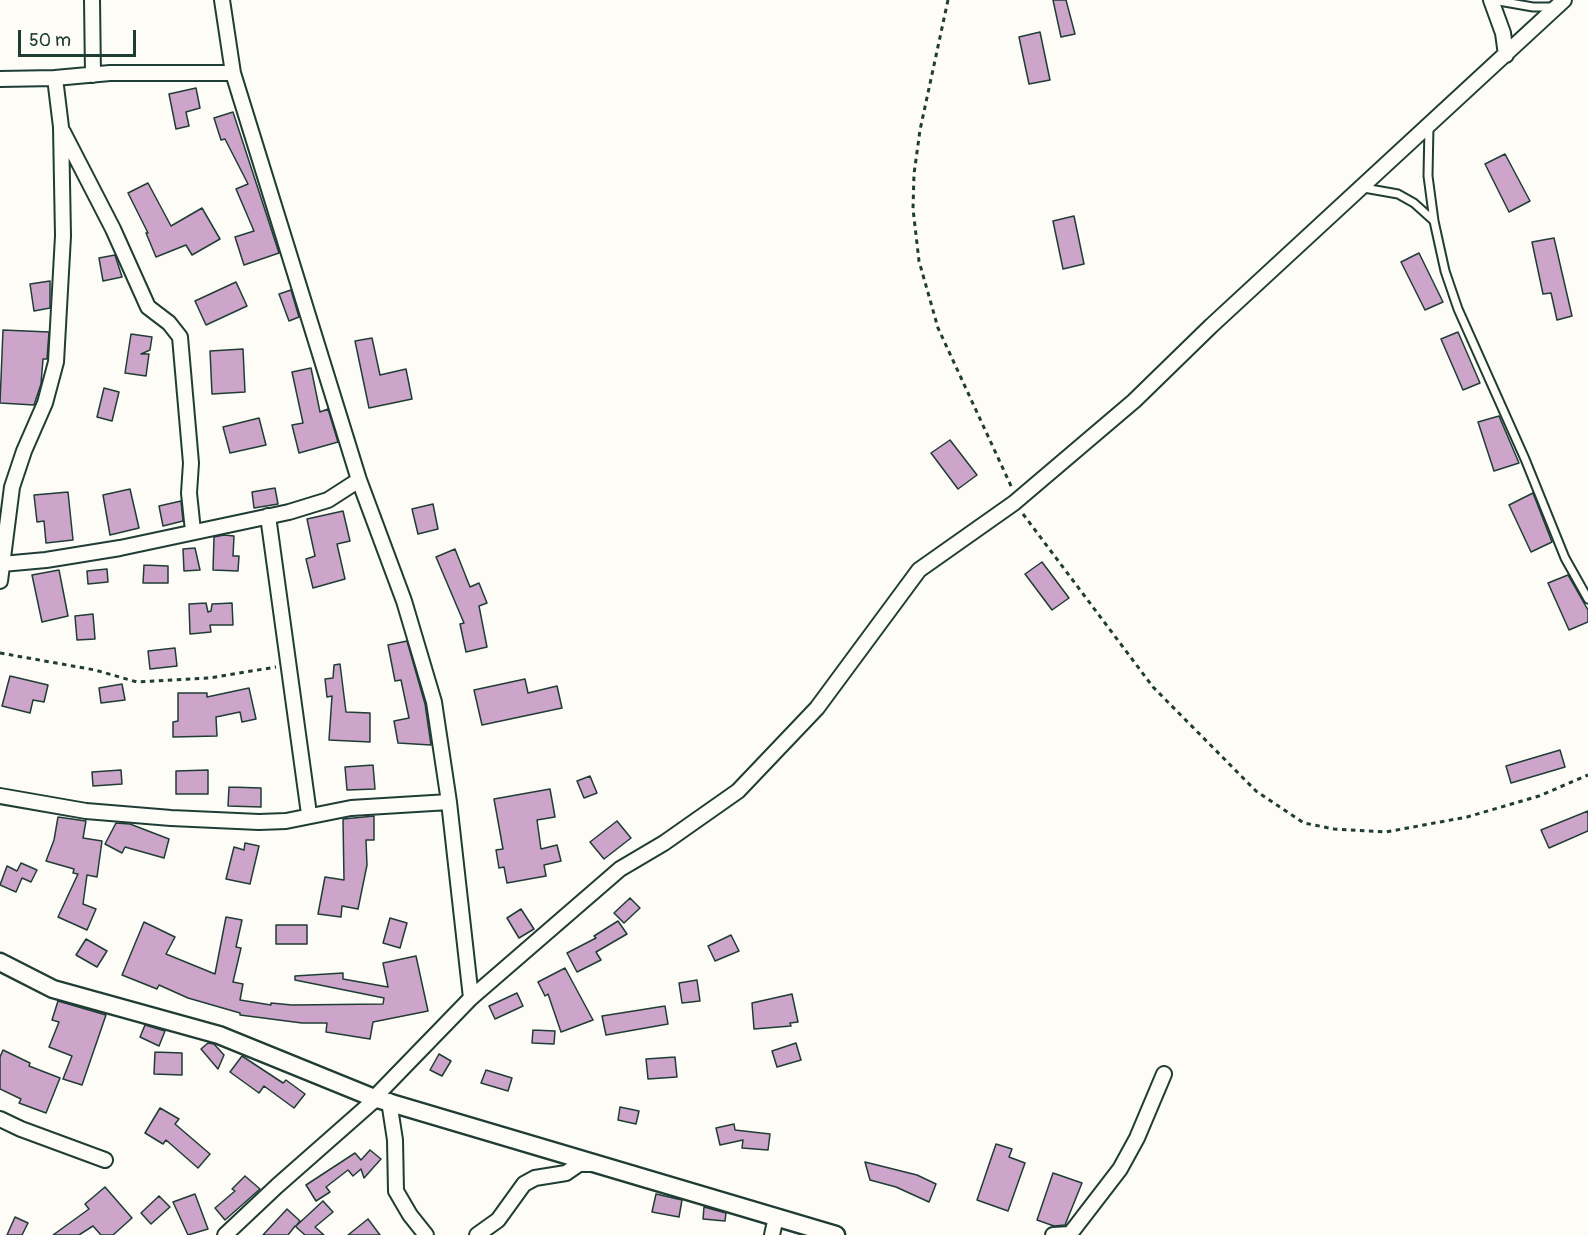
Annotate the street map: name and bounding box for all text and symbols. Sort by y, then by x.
scale bar [21,18,140,56]
text: 50 m [29,29,71,52]

